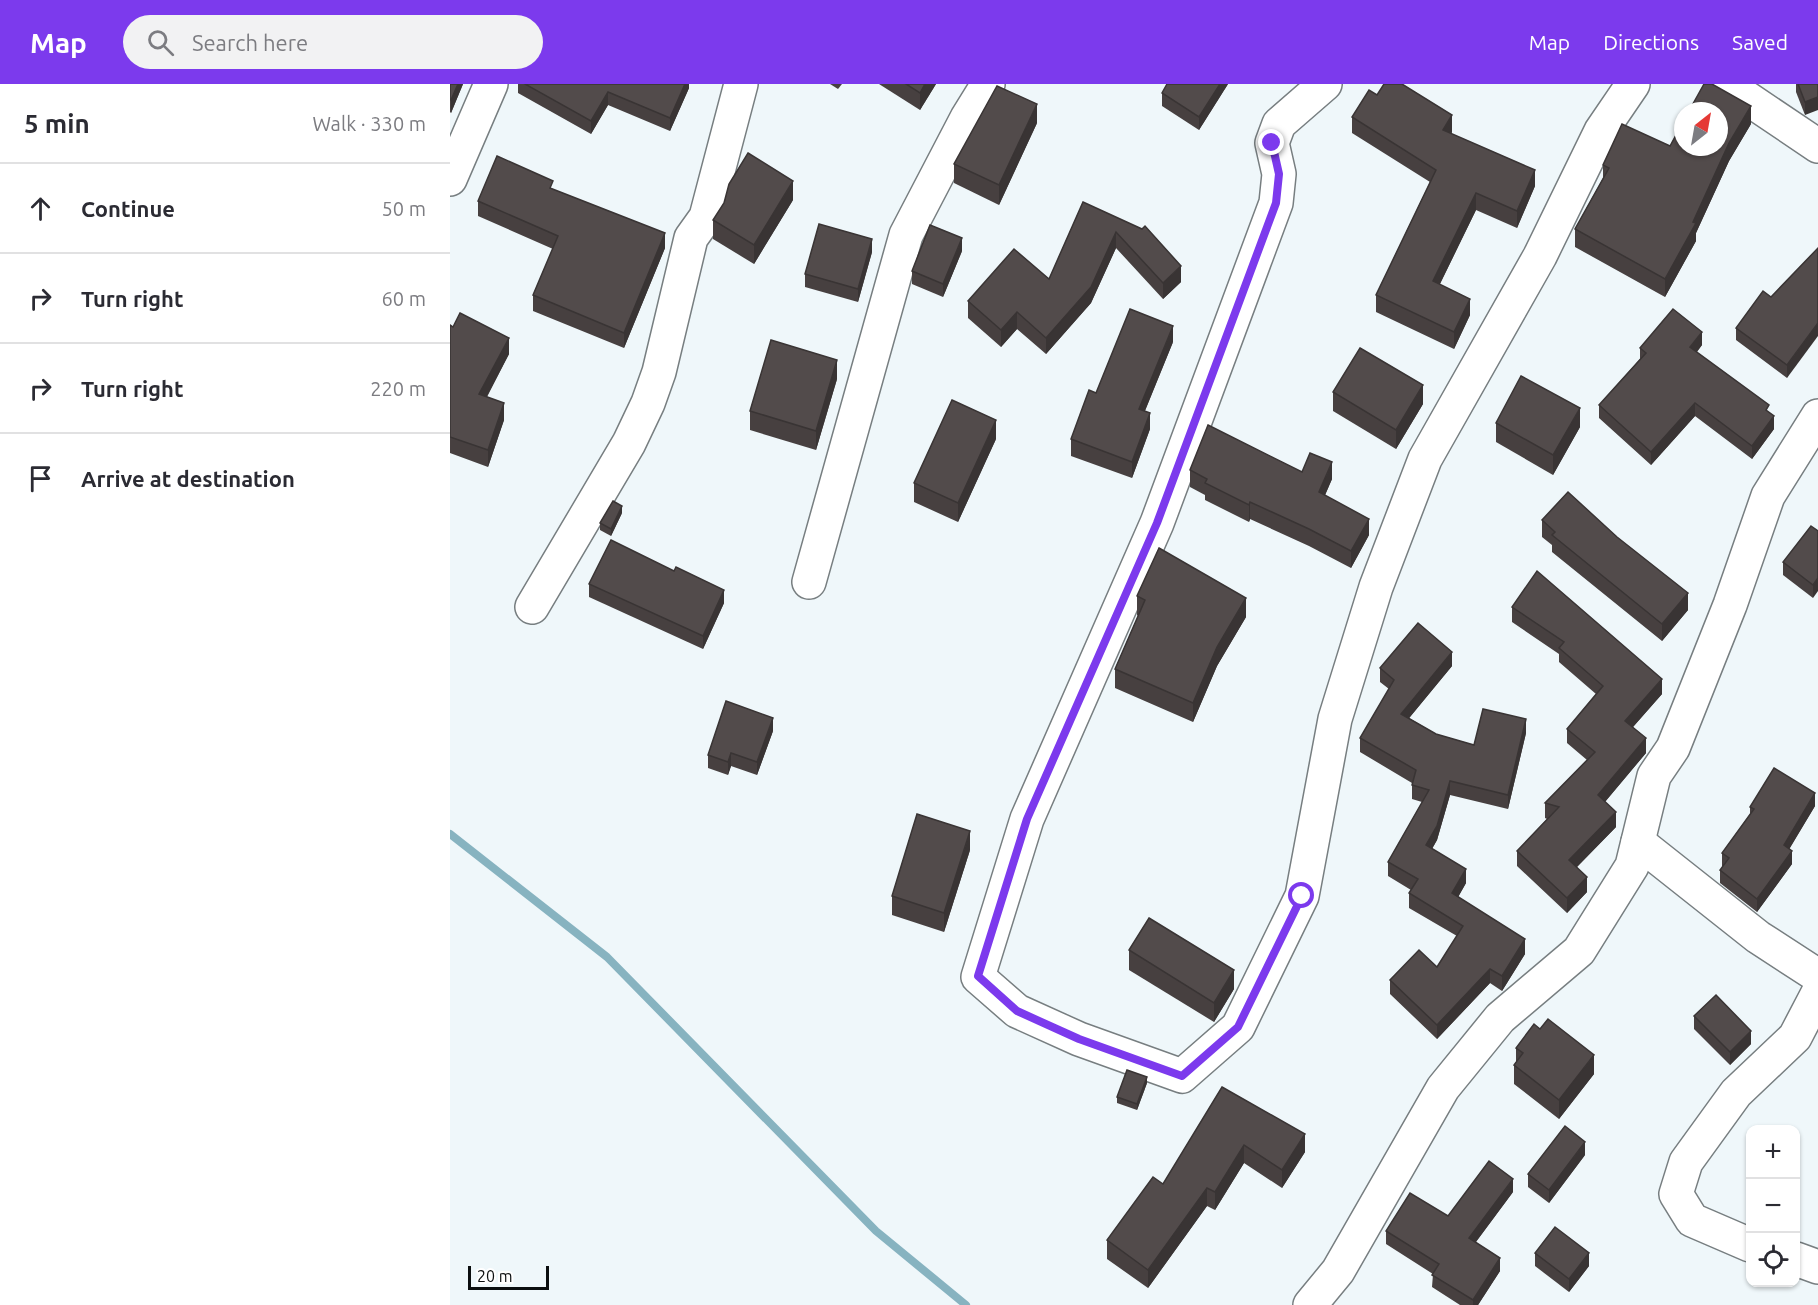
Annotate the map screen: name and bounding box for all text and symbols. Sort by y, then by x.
search box [123,15,543,69]
icon: search [144,26,177,59]
text: Map [30,27,87,58]
text: Search here [192,30,308,55]
text: Map [1529,30,1570,54]
text: Directions [1603,30,1699,54]
text: Saved [1732,30,1788,54]
north arrow [1674,102,1728,156]
text: 5 min [24,109,90,138]
text: Walk · 330 m [313,112,426,135]
route end [1258,129,1284,155]
icon: ahead [24,192,57,225]
text: Continue [81,196,175,221]
text: 50 m [382,197,426,220]
icon: right [24,282,57,315]
text: Turn right [81,286,183,311]
text: 60 m [382,287,426,310]
icon: right [24,372,57,405]
text: Turn right [81,376,183,401]
text: 220 m [370,377,426,400]
icon: arrive [24,462,57,495]
text: Arrive at destination [81,466,295,491]
route start [1288,882,1314,908]
map controls [1746,1125,1800,1287]
button: + [1746,1125,1800,1179]
button: − [1746,1179,1800,1233]
button: locate [1746,1233,1800,1287]
scale bar [468,1263,549,1290]
text: 20 m [477,1267,513,1285]

